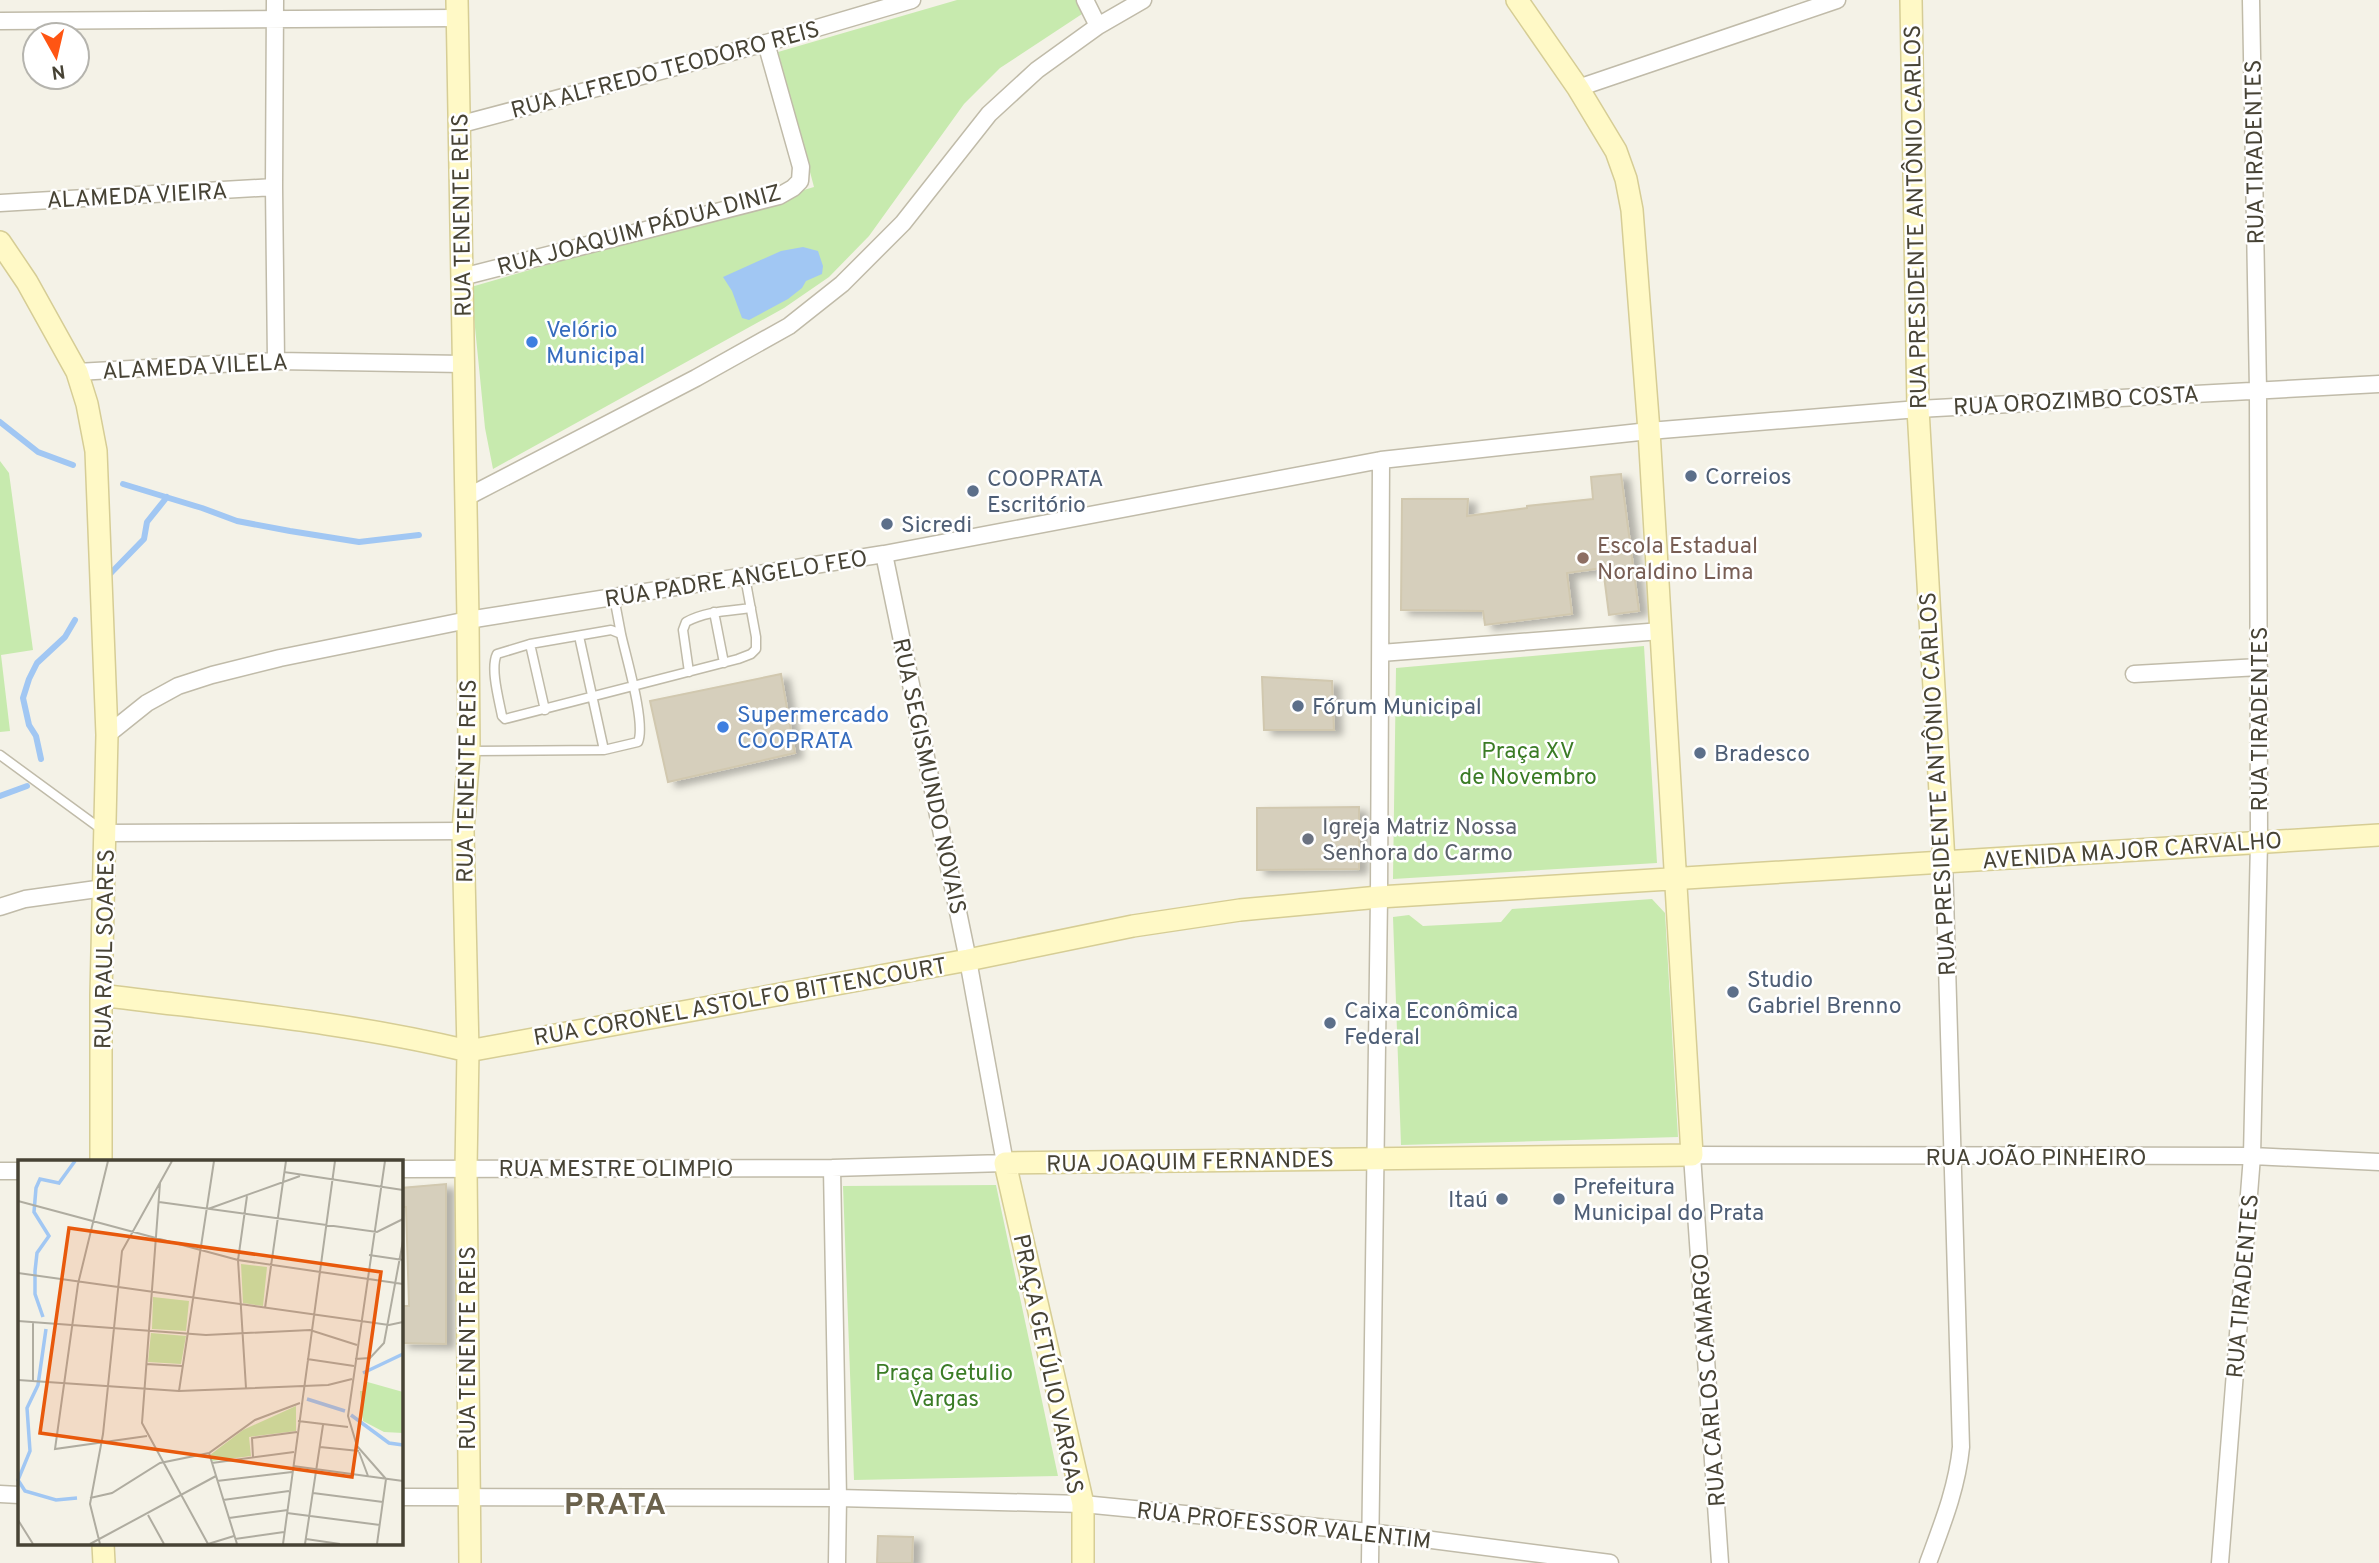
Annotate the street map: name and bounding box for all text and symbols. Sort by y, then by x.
street label: RUA ALFREDO TEODORO REIS [508,16,823,127]
north arrow [21,21,91,91]
street label: RUA PRESIDENTE ANTÔNIO CARLOS [1898,25,1935,409]
text: N [50,58,67,84]
street label: RUA TIRADENTES [2240,59,2273,245]
street label: RUA TENENTE REIS [447,113,480,317]
street label: ALAMEDA VIEIRA [46,178,228,217]
street label: RUA JOAQUIM PÁDUA DINIZ [494,179,785,283]
place label: Velório Municipal [546,317,645,372]
marker: Velório Municipal [524,334,540,350]
street label: ALAMEDA VILELA [101,349,289,388]
street label: RUA OROZIMBO COSTA [1952,382,2200,423]
place label: Correios [1705,464,1792,493]
place label: COOPRATA Escritório [987,466,1104,521]
marker: Correios [1683,468,1699,484]
marker: COOPRATA Escritório [965,483,981,499]
place label: Sicredi [901,512,972,541]
marker: Sicredi [879,516,895,532]
place label: Escola Estadual Noraldino Lima [1597,533,1758,588]
street label: RUA PADRE ANGELO FEO [603,545,870,616]
marker: Escola Estadual Noraldino Lima [1575,550,1591,566]
street label: RUA PRESIDENTE ANTÔNIO CARLOS [1913,591,1964,977]
street label: RUA TIRADENTES [2247,627,2276,811]
street label: RUA SEGISMUNDO NOVAIS [884,636,971,917]
street label: RUA TENENTE REIS [452,679,485,883]
place label: Fórum Municipal [1312,694,1482,723]
marker: Fórum Municipal [1290,698,1306,714]
place label: Supermercado COOPRATA [737,702,889,757]
marker: Supermercado COOPRATA [715,719,731,735]
park label: Praça XV de Novembro [1459,738,1597,793]
place label: Bradesco [1714,741,1810,770]
marker: Bradesco [1692,745,1708,761]
place label: Igreja Matriz Nossa Senhora do Carmo [1322,814,1517,869]
street label: AVENIDA MAJOR CARVALHO [1981,828,2283,877]
marker: Igreja Matriz Nossa Senhora do Carmo [1300,831,1316,847]
street label: RUA RAUL SOARES [90,849,123,1050]
street label: RUA CORONEL ASTOLFO BITTENCOURT [532,953,949,1054]
place label: Studio Gabriel Brenno [1747,967,1902,1022]
marker: Studio Gabriel Brenno [1725,984,1741,1000]
place label: Caixa Econômica Federal [1344,998,1518,1053]
marker: Caixa Econômica Federal [1322,1015,1338,1031]
street label: RUA JOÃO PINHEIRO [1925,1144,2147,1174]
street label: RUA JOAQUIM FERNANDES [1046,1146,1334,1181]
street label: RUA MESTRE OLIMPIO [498,1156,734,1185]
inset map [18,1160,402,1546]
place label: Prefeitura Municipal do Prata [1573,1174,1764,1229]
place label: Itaú [1448,1187,1488,1216]
marker: Itaú [1494,1191,1510,1207]
marker: Prefeitura Municipal do Prata [1551,1191,1567,1207]
street label: RUA TIRADENTES [2222,1193,2267,1380]
street label: PRAÇA GETÚLIO VARGAS [1005,1231,1090,1497]
street label: RUA TENENTE REIS [455,1246,484,1450]
street label: RUA CARLOS CAMARGO [1687,1252,1734,1508]
park label: Praça Getulio Vargas [875,1360,1013,1415]
district label: PRATA [564,1488,668,1525]
street label: RUA PROFESSOR VALENTIM [1135,1498,1432,1557]

